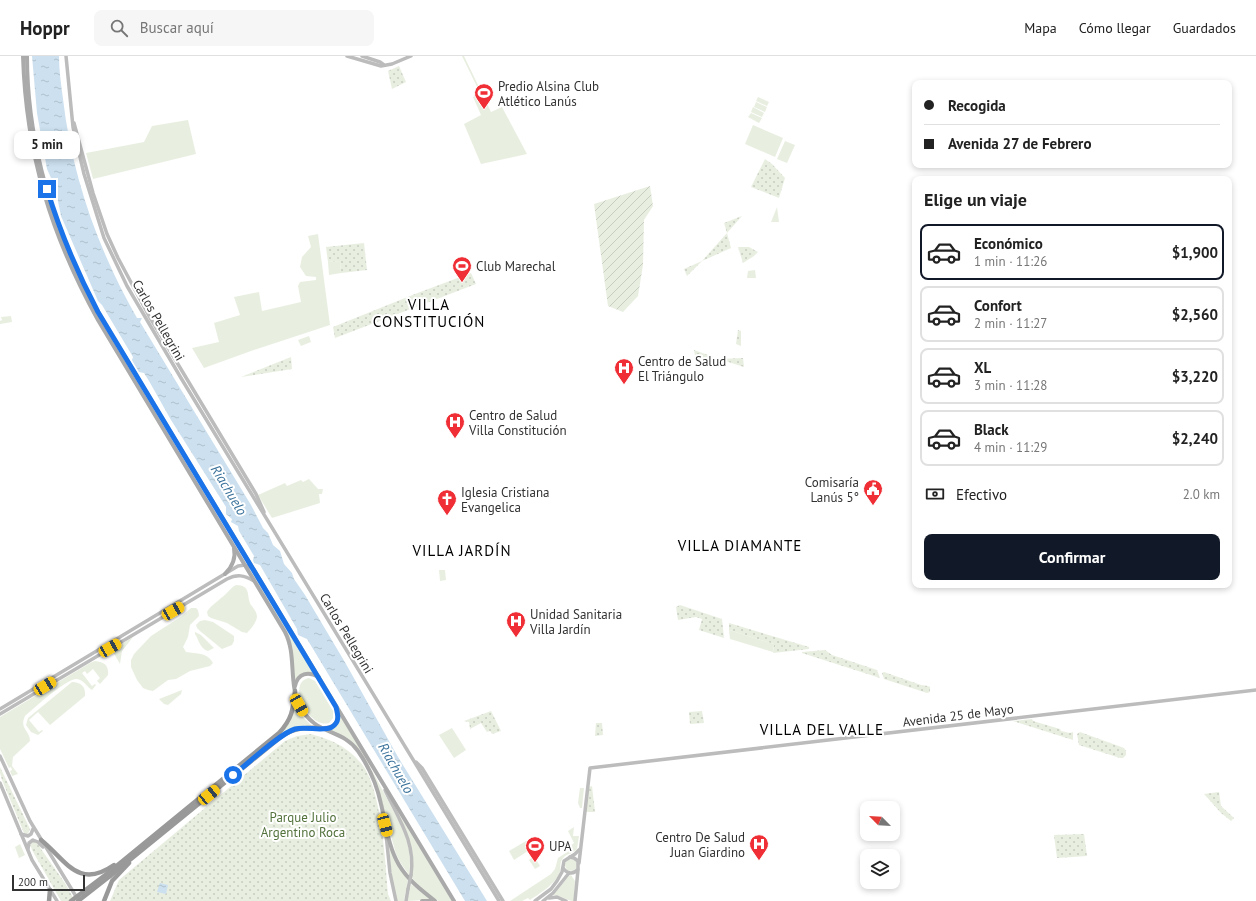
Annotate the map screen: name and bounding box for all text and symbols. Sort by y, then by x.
search box [94,10,374,46]
text: Hoppr [20,16,70,40]
icon: search [108,17,130,39]
text: Buscar aquí [140,18,214,37]
text: Mapa [1024,19,1057,37]
text: Cómo llegar [1079,19,1151,37]
text: Guardados [1173,19,1236,37]
place label: Predio Alsina Club Atlético Lanús [498,78,599,110]
sports icon: Predio Alsina Club Atlético Lanús [473,82,495,110]
text: Recogida [948,96,1006,115]
callout: 5 min [14,131,80,159]
text: Avenida 27 de Febrero [948,134,1091,153]
text: 5 min [31,136,63,153]
route end [38,180,56,198]
text: Elige un viaje [924,188,1027,211]
icon: car [926,234,962,270]
text: Económico [974,234,1043,253]
text: $1,900 [1172,243,1218,262]
text: 1 min · 11:26 [974,253,1047,270]
sports icon: Club Marechal [451,255,473,283]
place label: Club Marechal [476,258,556,275]
street label: Carlos Pellegrini [129,277,189,364]
district label: VILLA CONSTITUCIÓN [373,295,485,331]
icon: car [926,296,962,332]
text: Confort [974,296,1022,315]
text: $2,560 [1172,305,1218,324]
text: 2 min · 11:27 [974,315,1047,332]
place label: Centro de Salud El Triángulo [638,353,726,385]
hospital icon: Centro de Salud El Triángulo [613,357,635,385]
icon: car [926,358,962,394]
text: XL [974,358,991,377]
text: $3,220 [1172,367,1218,386]
text: 3 min · 11:28 [974,377,1047,394]
place label: Centro de Salud Villa Constitución [468,407,567,439]
hospital icon: Centro de Salud Villa Constitución [444,411,466,439]
icon: car [926,420,962,456]
text: Black [974,420,1009,439]
text: $2,240 [1172,429,1218,448]
text: 4 min · 11:29 [974,439,1047,456]
water label: Riachuelo [207,461,251,519]
place label: Comisaría Lanús 5° [805,474,859,506]
public building icon: Comisaría Lanús 5° [862,478,884,506]
icon: cash [924,483,946,505]
place label: Iglesia Cristiana Evangelica [461,484,550,516]
text: Efectivo [956,485,1007,504]
text: 2.0 km [1183,486,1220,503]
church icon: Iglesia Cristiana Evangelica [436,488,458,516]
button: Confirmar [924,534,1220,580]
district label: VILLA DIAMANTE [677,536,802,555]
district label: VILLA JARDÍN [412,541,512,560]
street label: Carlos Pellegrini [316,590,377,677]
car [160,600,186,622]
place label: Unidad Sanitaria Villa Jardín [529,606,622,638]
hospital icon: Unidad Sanitaria Villa Jardín [505,610,527,638]
car [97,637,123,659]
car [32,675,58,697]
car [288,692,310,718]
street label: Avenida 25 de Mayo [902,700,1015,731]
district label: VILLA DEL VALLE [759,720,884,739]
water label: Riachuelo [374,739,418,797]
route start [224,766,242,784]
car [196,783,222,807]
north arrow [860,801,900,841]
map controls [860,801,900,889]
park label: Parque Julio Argentino Roca [261,809,345,841]
car [376,812,394,838]
place label: Centro De Salud Juan Giardino [655,829,745,861]
hospital icon: Centro De Salud Juan Giardino [748,833,770,861]
sports icon: UPA [524,835,546,863]
place label: UPA [549,838,572,855]
button: layers [860,849,900,889]
scale bar [12,873,85,892]
text: 200 m [18,875,48,889]

